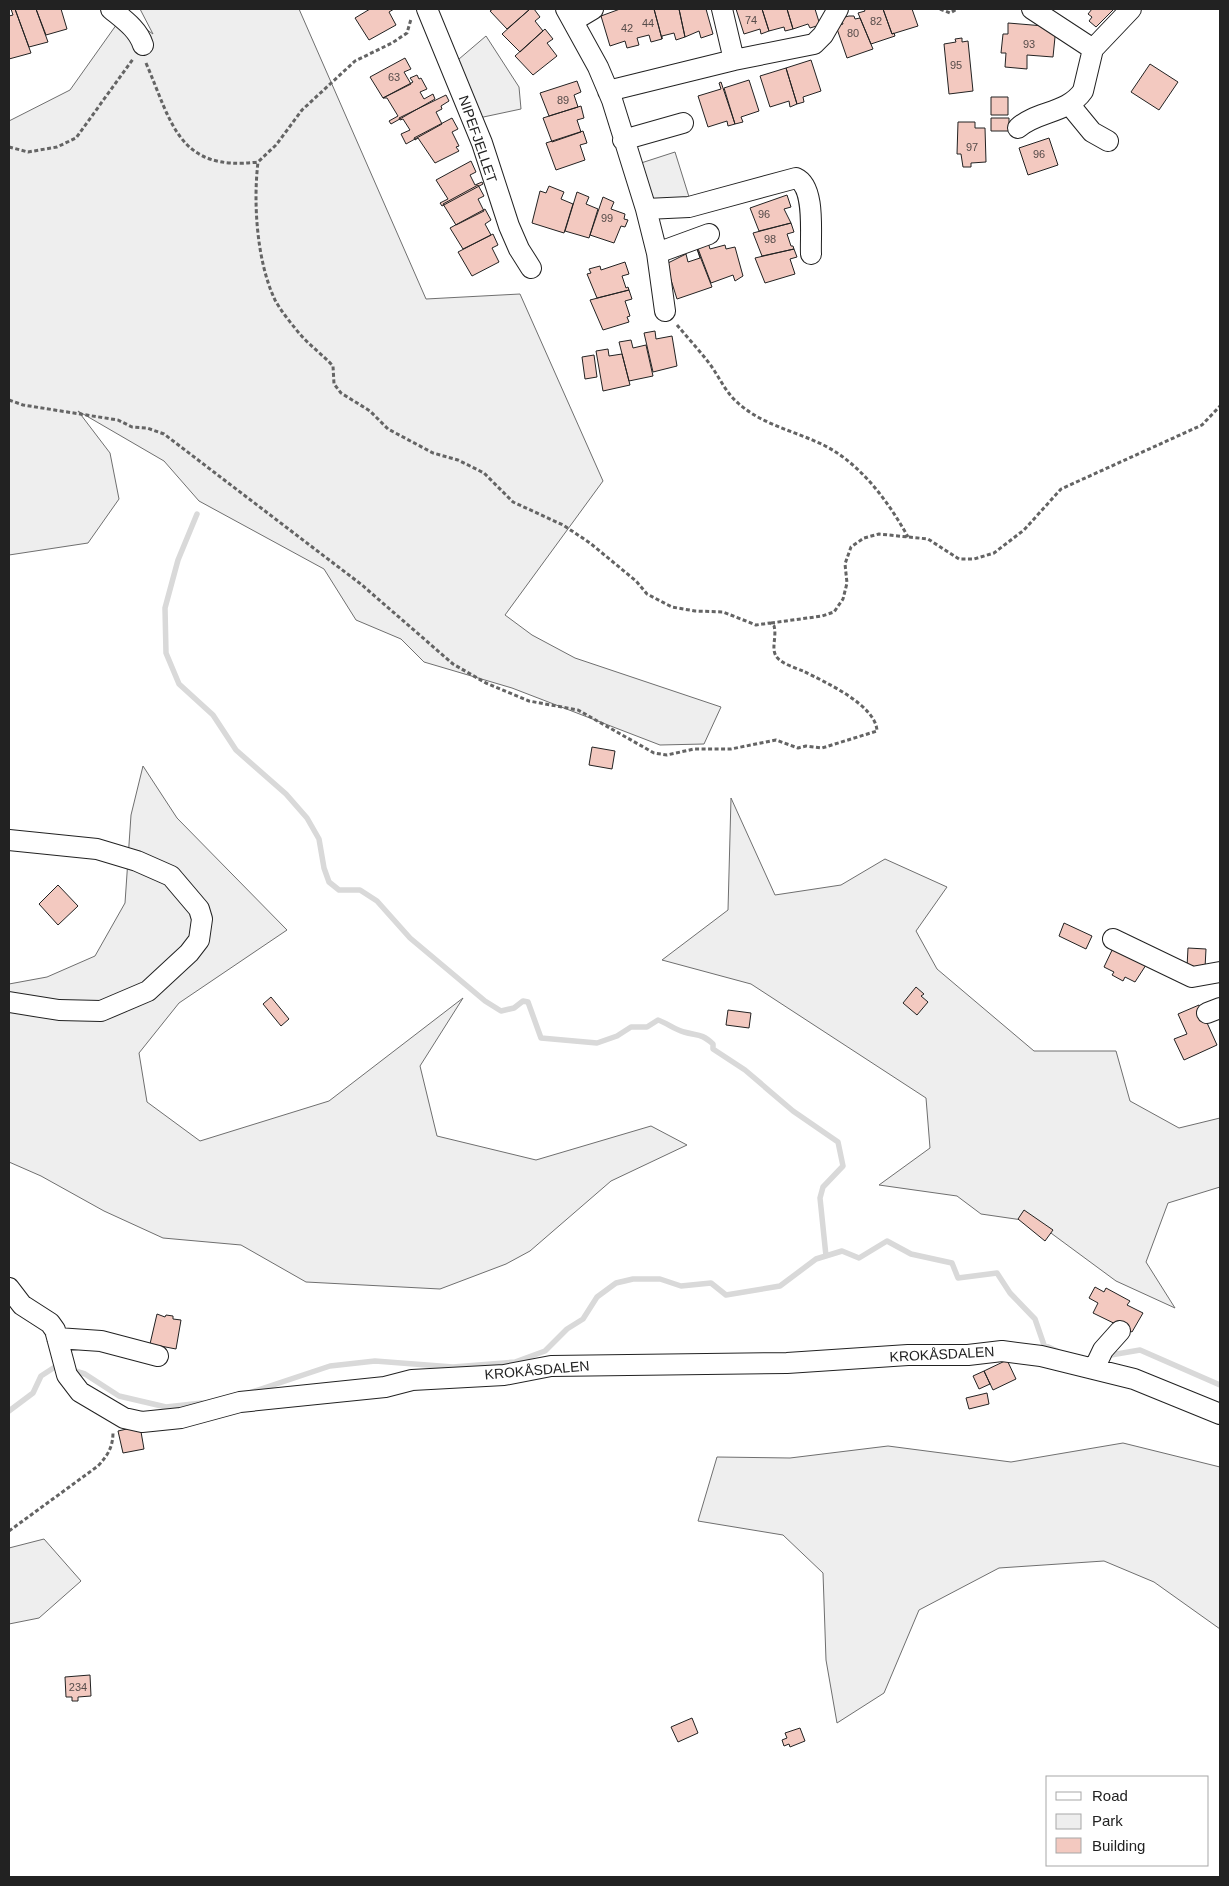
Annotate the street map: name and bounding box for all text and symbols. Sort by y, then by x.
house number: 74 [745,14,757,26]
house number: 82 [870,15,882,27]
house number: 44 [642,17,654,29]
house number: 42 [621,22,633,34]
house number: 80 [847,27,859,39]
house number: 93 [1023,38,1035,50]
house number: 95 [950,59,962,71]
house number: 63 [388,71,400,83]
street label: NIPEFJELLET [456,93,501,185]
house number: 89 [557,94,569,106]
house number: 97 [966,141,978,153]
house number: 96 [1033,148,1045,160]
house number: 96 [758,208,770,220]
house number: 99 [601,212,613,224]
house number: 98 [764,233,776,245]
street label: KROKÅSDALEN [889,1343,995,1365]
street label: KROKÅSDALEN [484,1357,590,1383]
house number: 234 [69,1681,87,1693]
legend [1046,1776,1209,1866]
text: Road [1092,1787,1128,1804]
text: Park [1092,1812,1123,1829]
text: Building [1092,1837,1145,1854]

